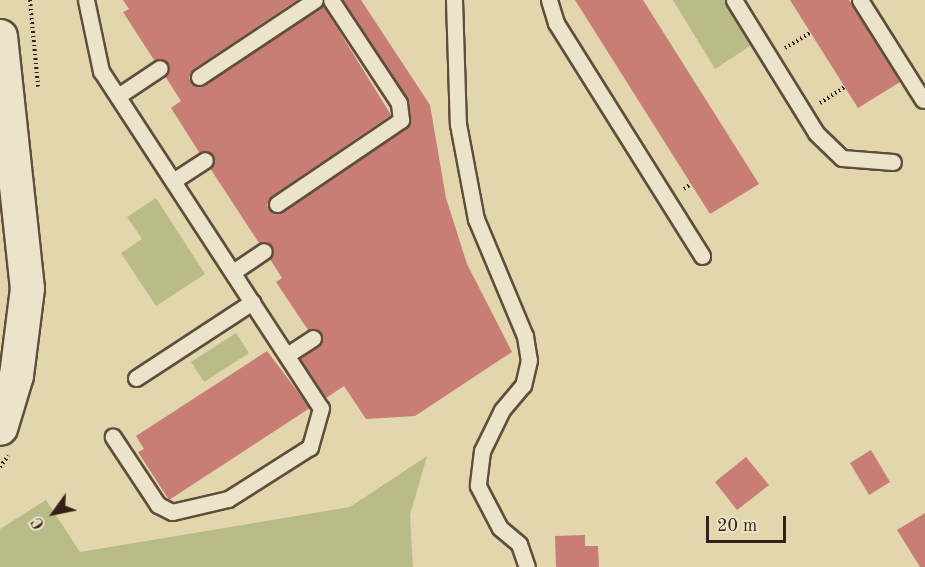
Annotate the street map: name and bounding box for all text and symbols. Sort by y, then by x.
north arrow [24,483,84,543]
scale bar [709,504,788,542]
text: С [29,514,48,532]
text: 20 m [717,517,757,535]

